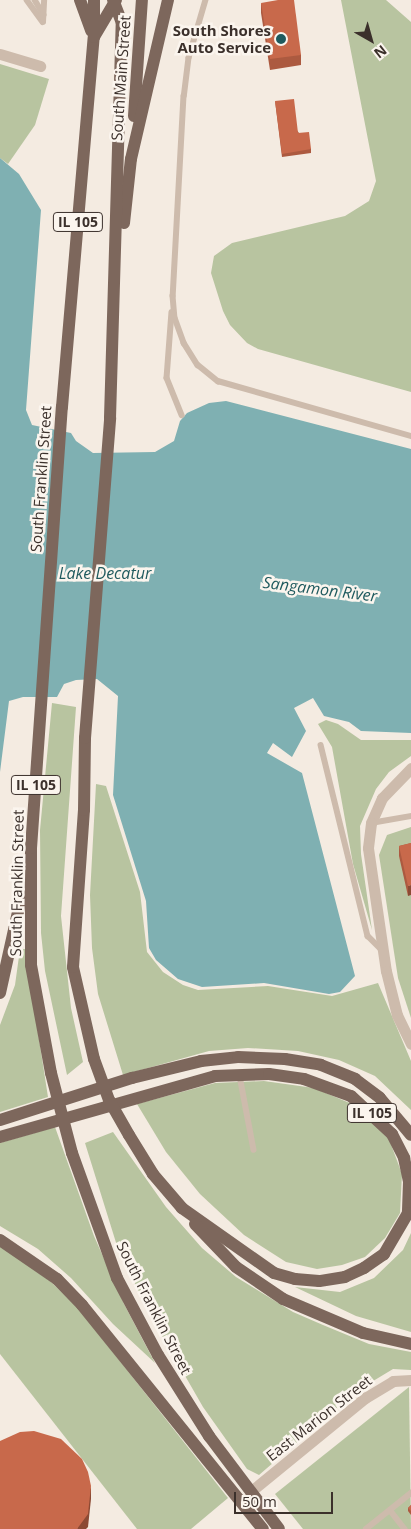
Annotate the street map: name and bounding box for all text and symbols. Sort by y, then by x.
street label: South Main Street [108,15,134,141]
north arrow [346,15,396,65]
place label: South Shores Auto Service [173,21,271,56]
marker: South Shores Auto Service [275,33,287,45]
text: N [370,41,391,63]
road number: IL 105 [52,210,104,233]
street label: South Franklin Street [27,405,55,553]
water label: Lake Decatur [59,563,151,583]
water label: Sangamon River [262,572,378,606]
road number: IL 105 [10,774,62,796]
street label: South Franklin Street [7,809,27,957]
road number: IL 105 [346,1102,398,1124]
street label: South Franklin Street [113,1239,195,1377]
street label: East Marion Street [263,1371,375,1465]
scale bar [236,1482,335,1514]
text: 50 m [242,1491,277,1511]

